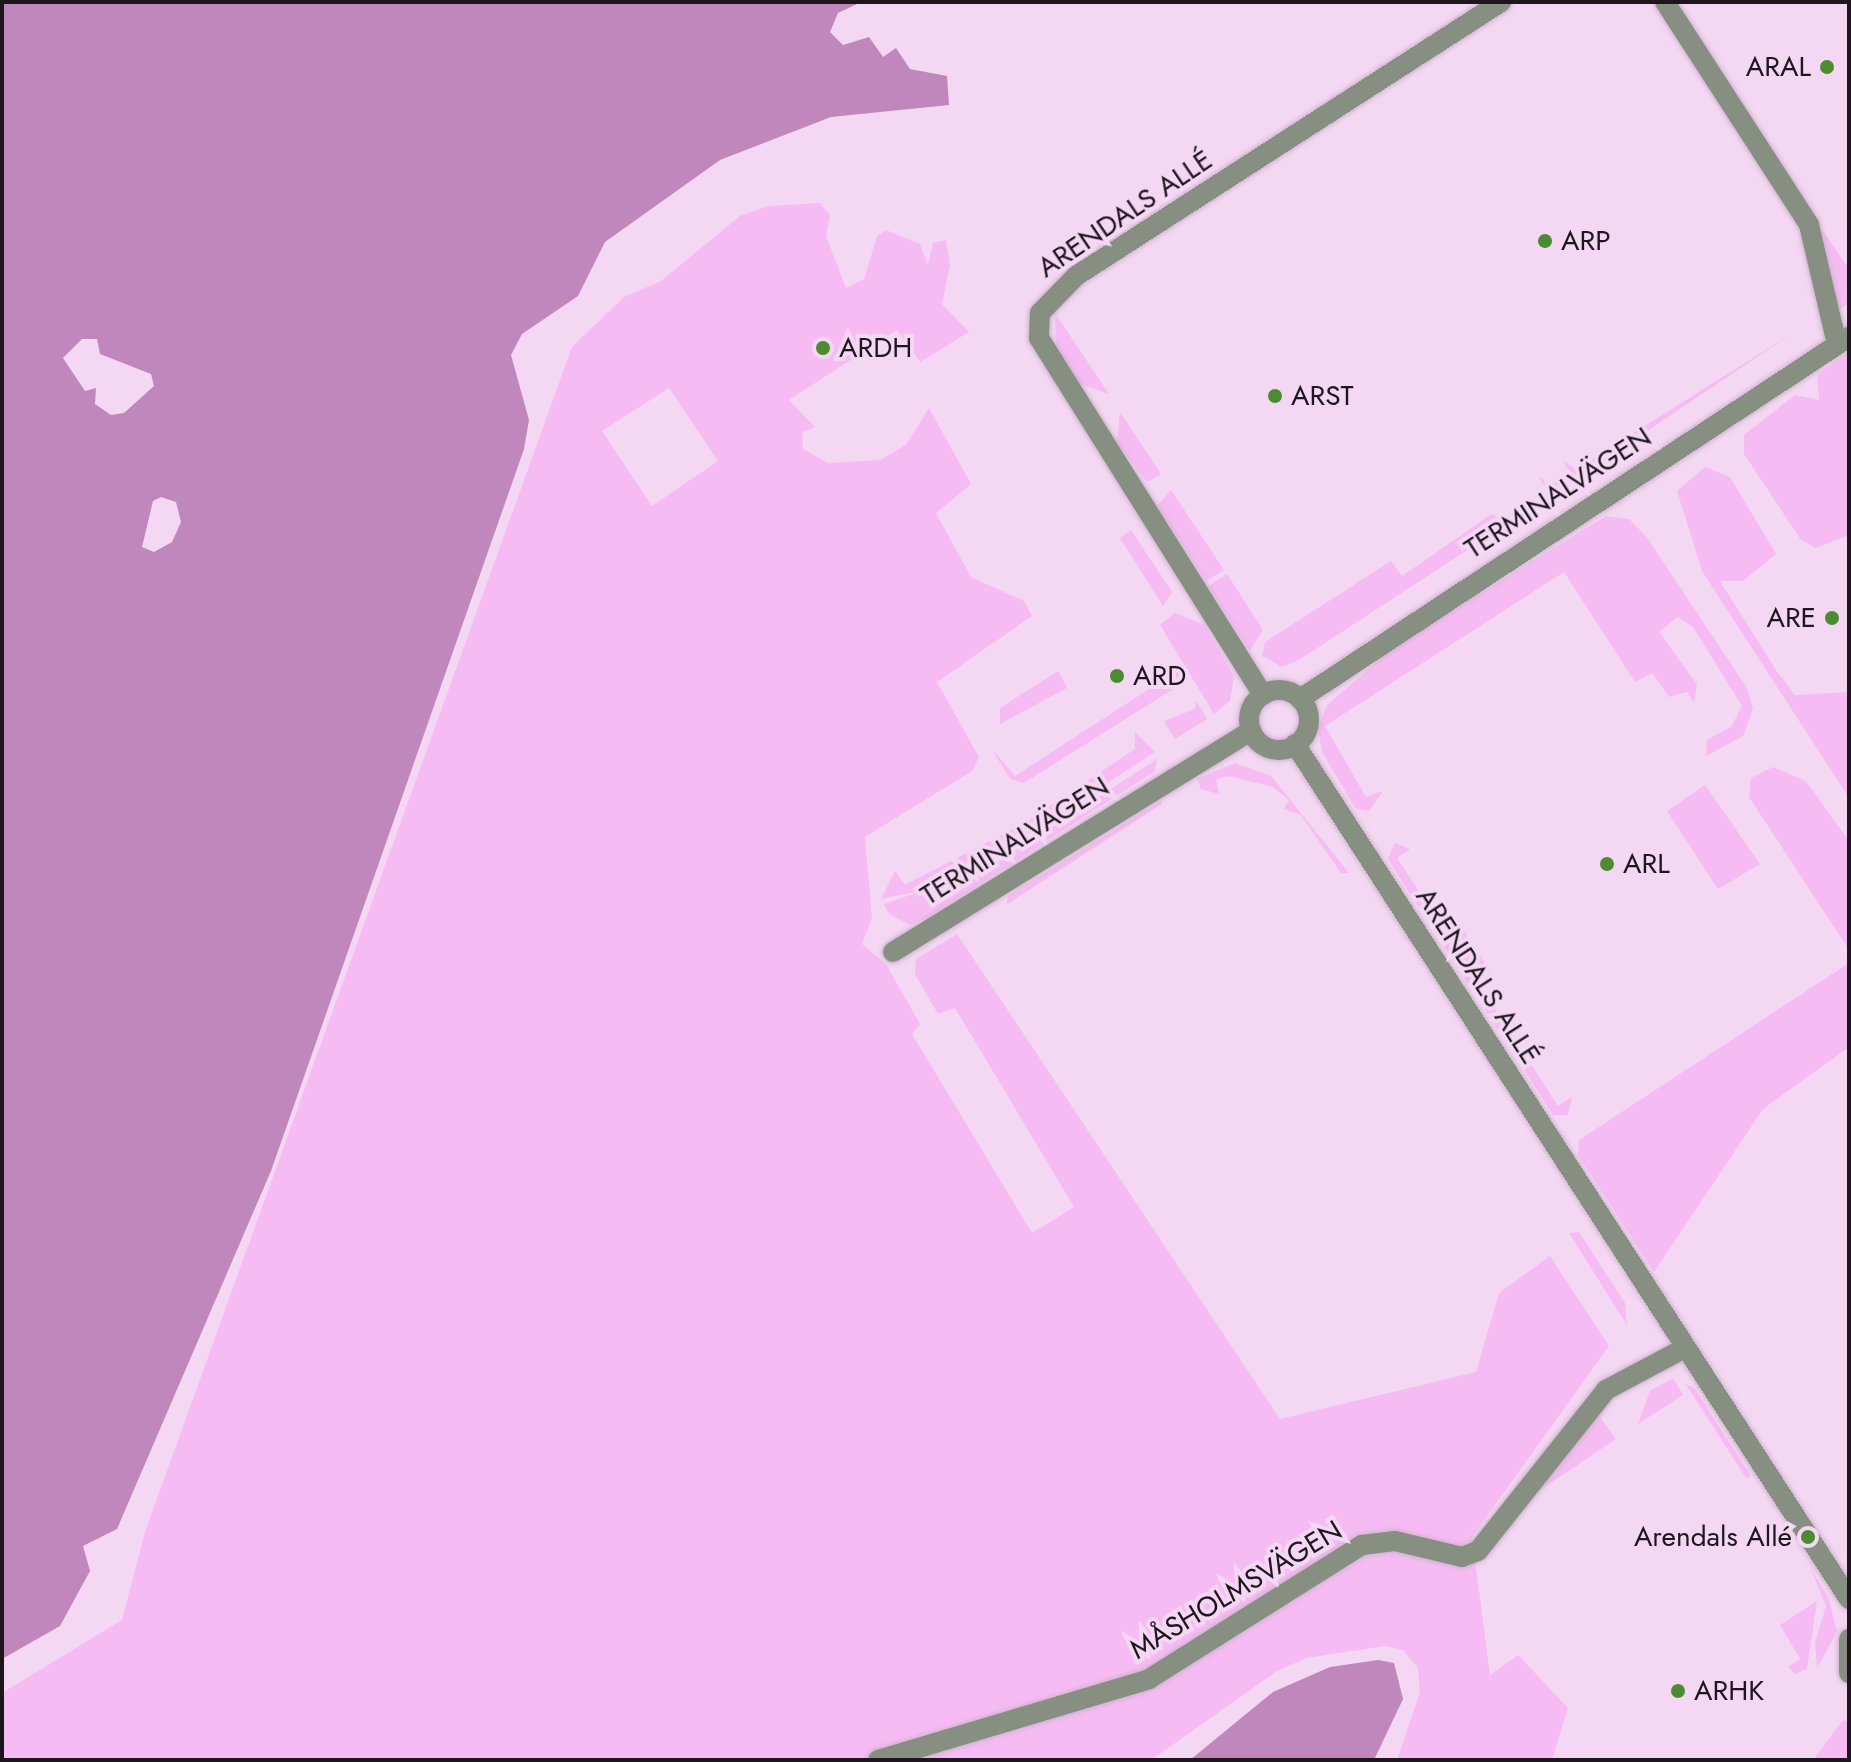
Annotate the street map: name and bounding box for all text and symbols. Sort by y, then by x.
place label: ARAL [1746,50,1811,84]
marker: ARAL [1818,58,1836,76]
street label: ARENDALS ALLÉ [1031,143,1219,285]
place label: ARP [1561,224,1611,258]
marker: ARP [1536,232,1554,250]
place label: ARDH [839,331,912,365]
marker: ARDH [814,339,832,357]
place label: ARST [1291,379,1354,413]
marker: ARST [1266,387,1284,405]
street label: TERMINALVÄGEN [1458,420,1658,566]
place label: ARE [1766,601,1816,635]
marker: ARE [1823,609,1841,627]
place label: ARD [1133,659,1186,693]
marker: ARD [1108,667,1126,685]
street label: TERMINALVÄGEN [915,770,1115,912]
place label: ARL [1623,847,1670,881]
marker: ARL [1598,855,1616,873]
street label: ARENDALS ALLÉ [1409,882,1547,1070]
street label: MÅSHOLMSVÄGEN [1124,1513,1348,1667]
place label: Arendals Allé [1634,1520,1792,1554]
marker: Arendals Allé [1799,1528,1817,1546]
place label: ARHK [1694,1674,1764,1708]
marker: ARHK [1669,1682,1687,1700]

